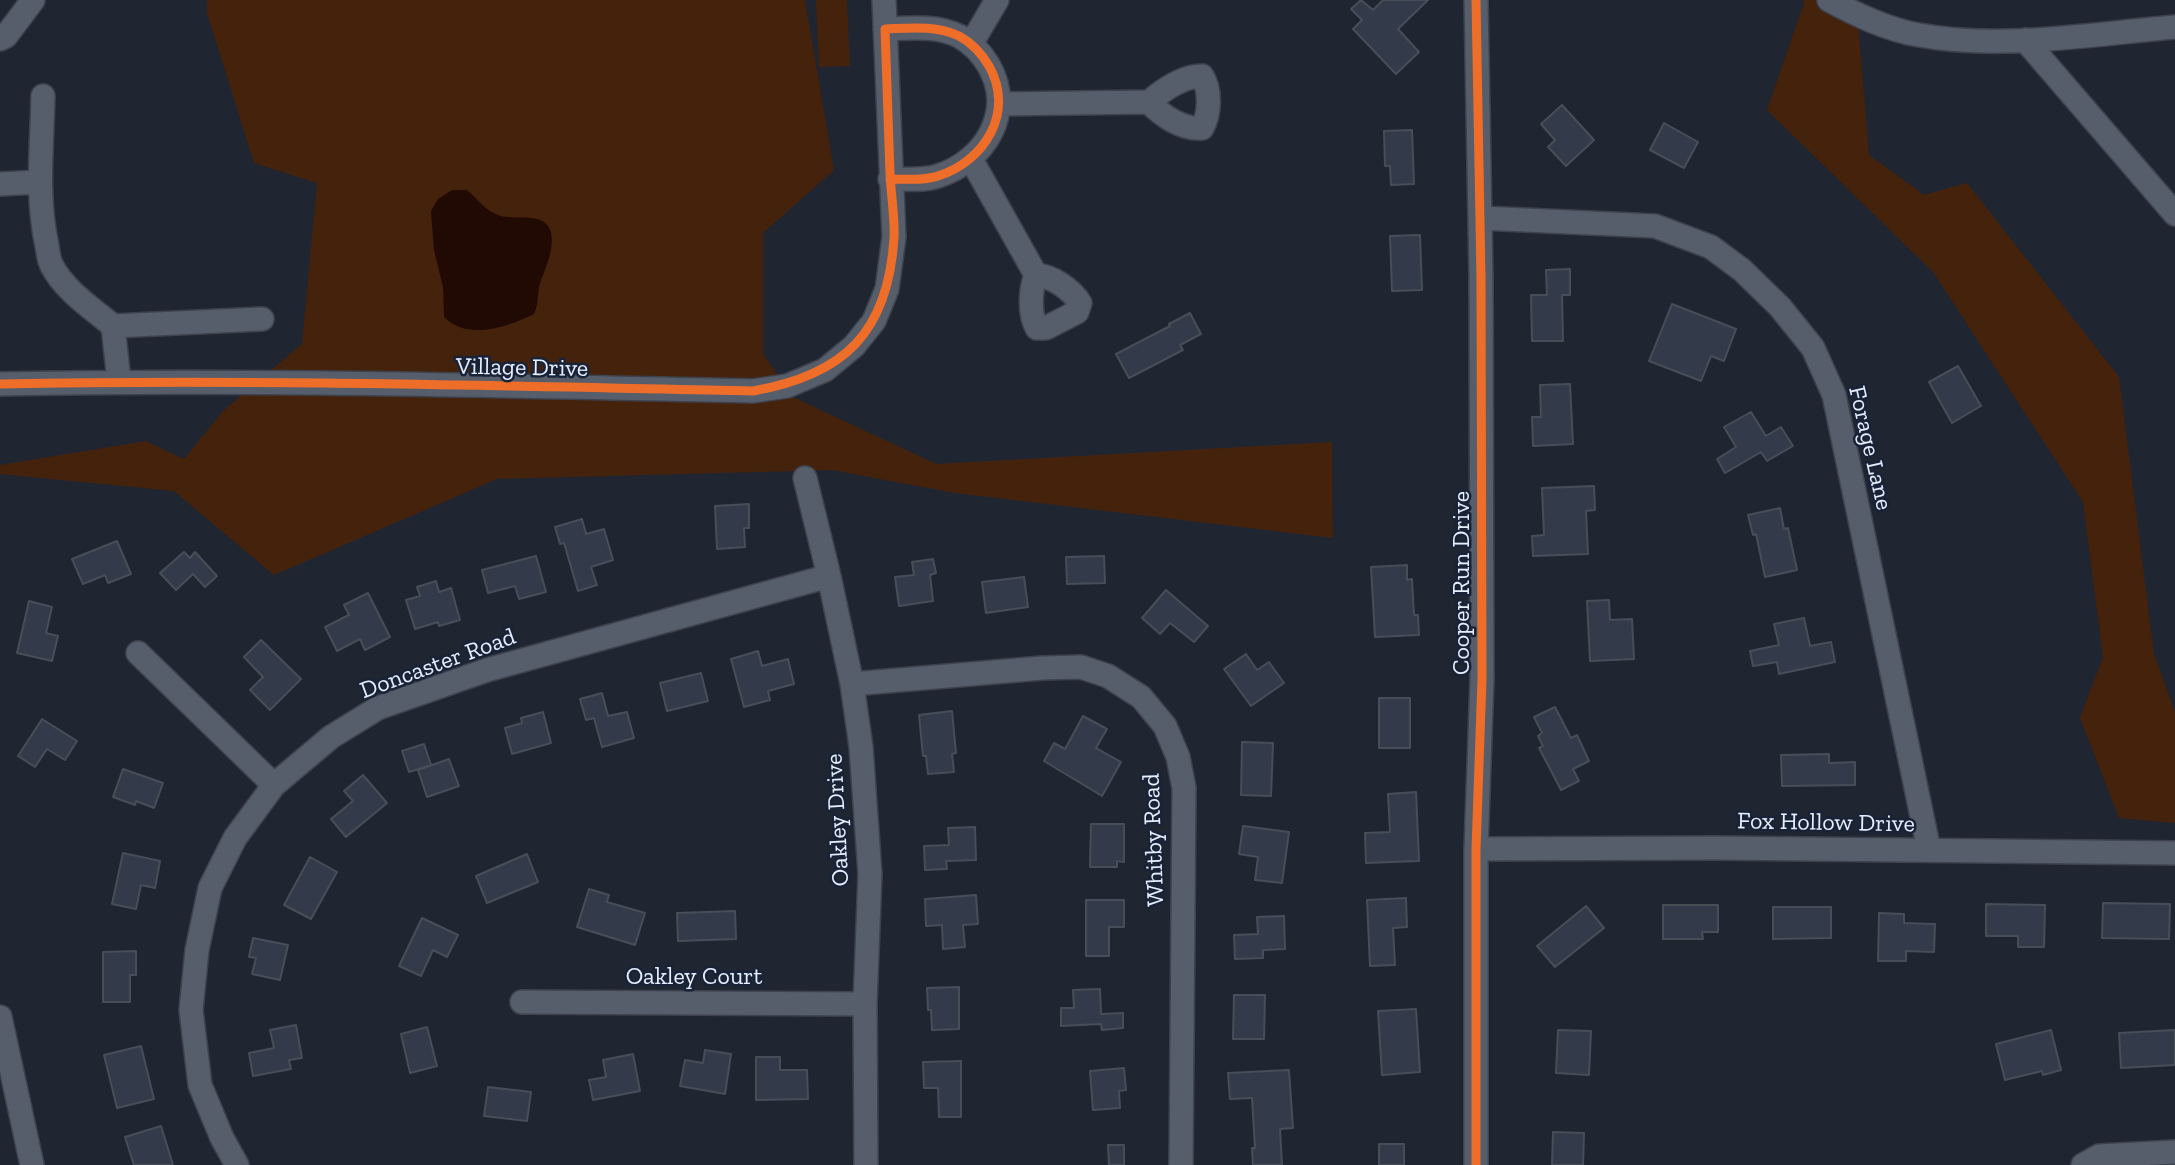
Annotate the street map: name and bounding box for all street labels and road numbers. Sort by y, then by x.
street label: Village Drive [455,352,589,384]
street label: Forage Lane [1842,383,1898,513]
street label: Cooper Run Drive [1448,491,1476,675]
street label: Doncaster Road [356,623,520,705]
street label: Oakley Drive [820,753,856,887]
street label: Whitby Road [1137,773,1171,907]
street label: Fox Hollow Drive [1737,807,1915,839]
street label: Oakley Court [626,963,762,991]

